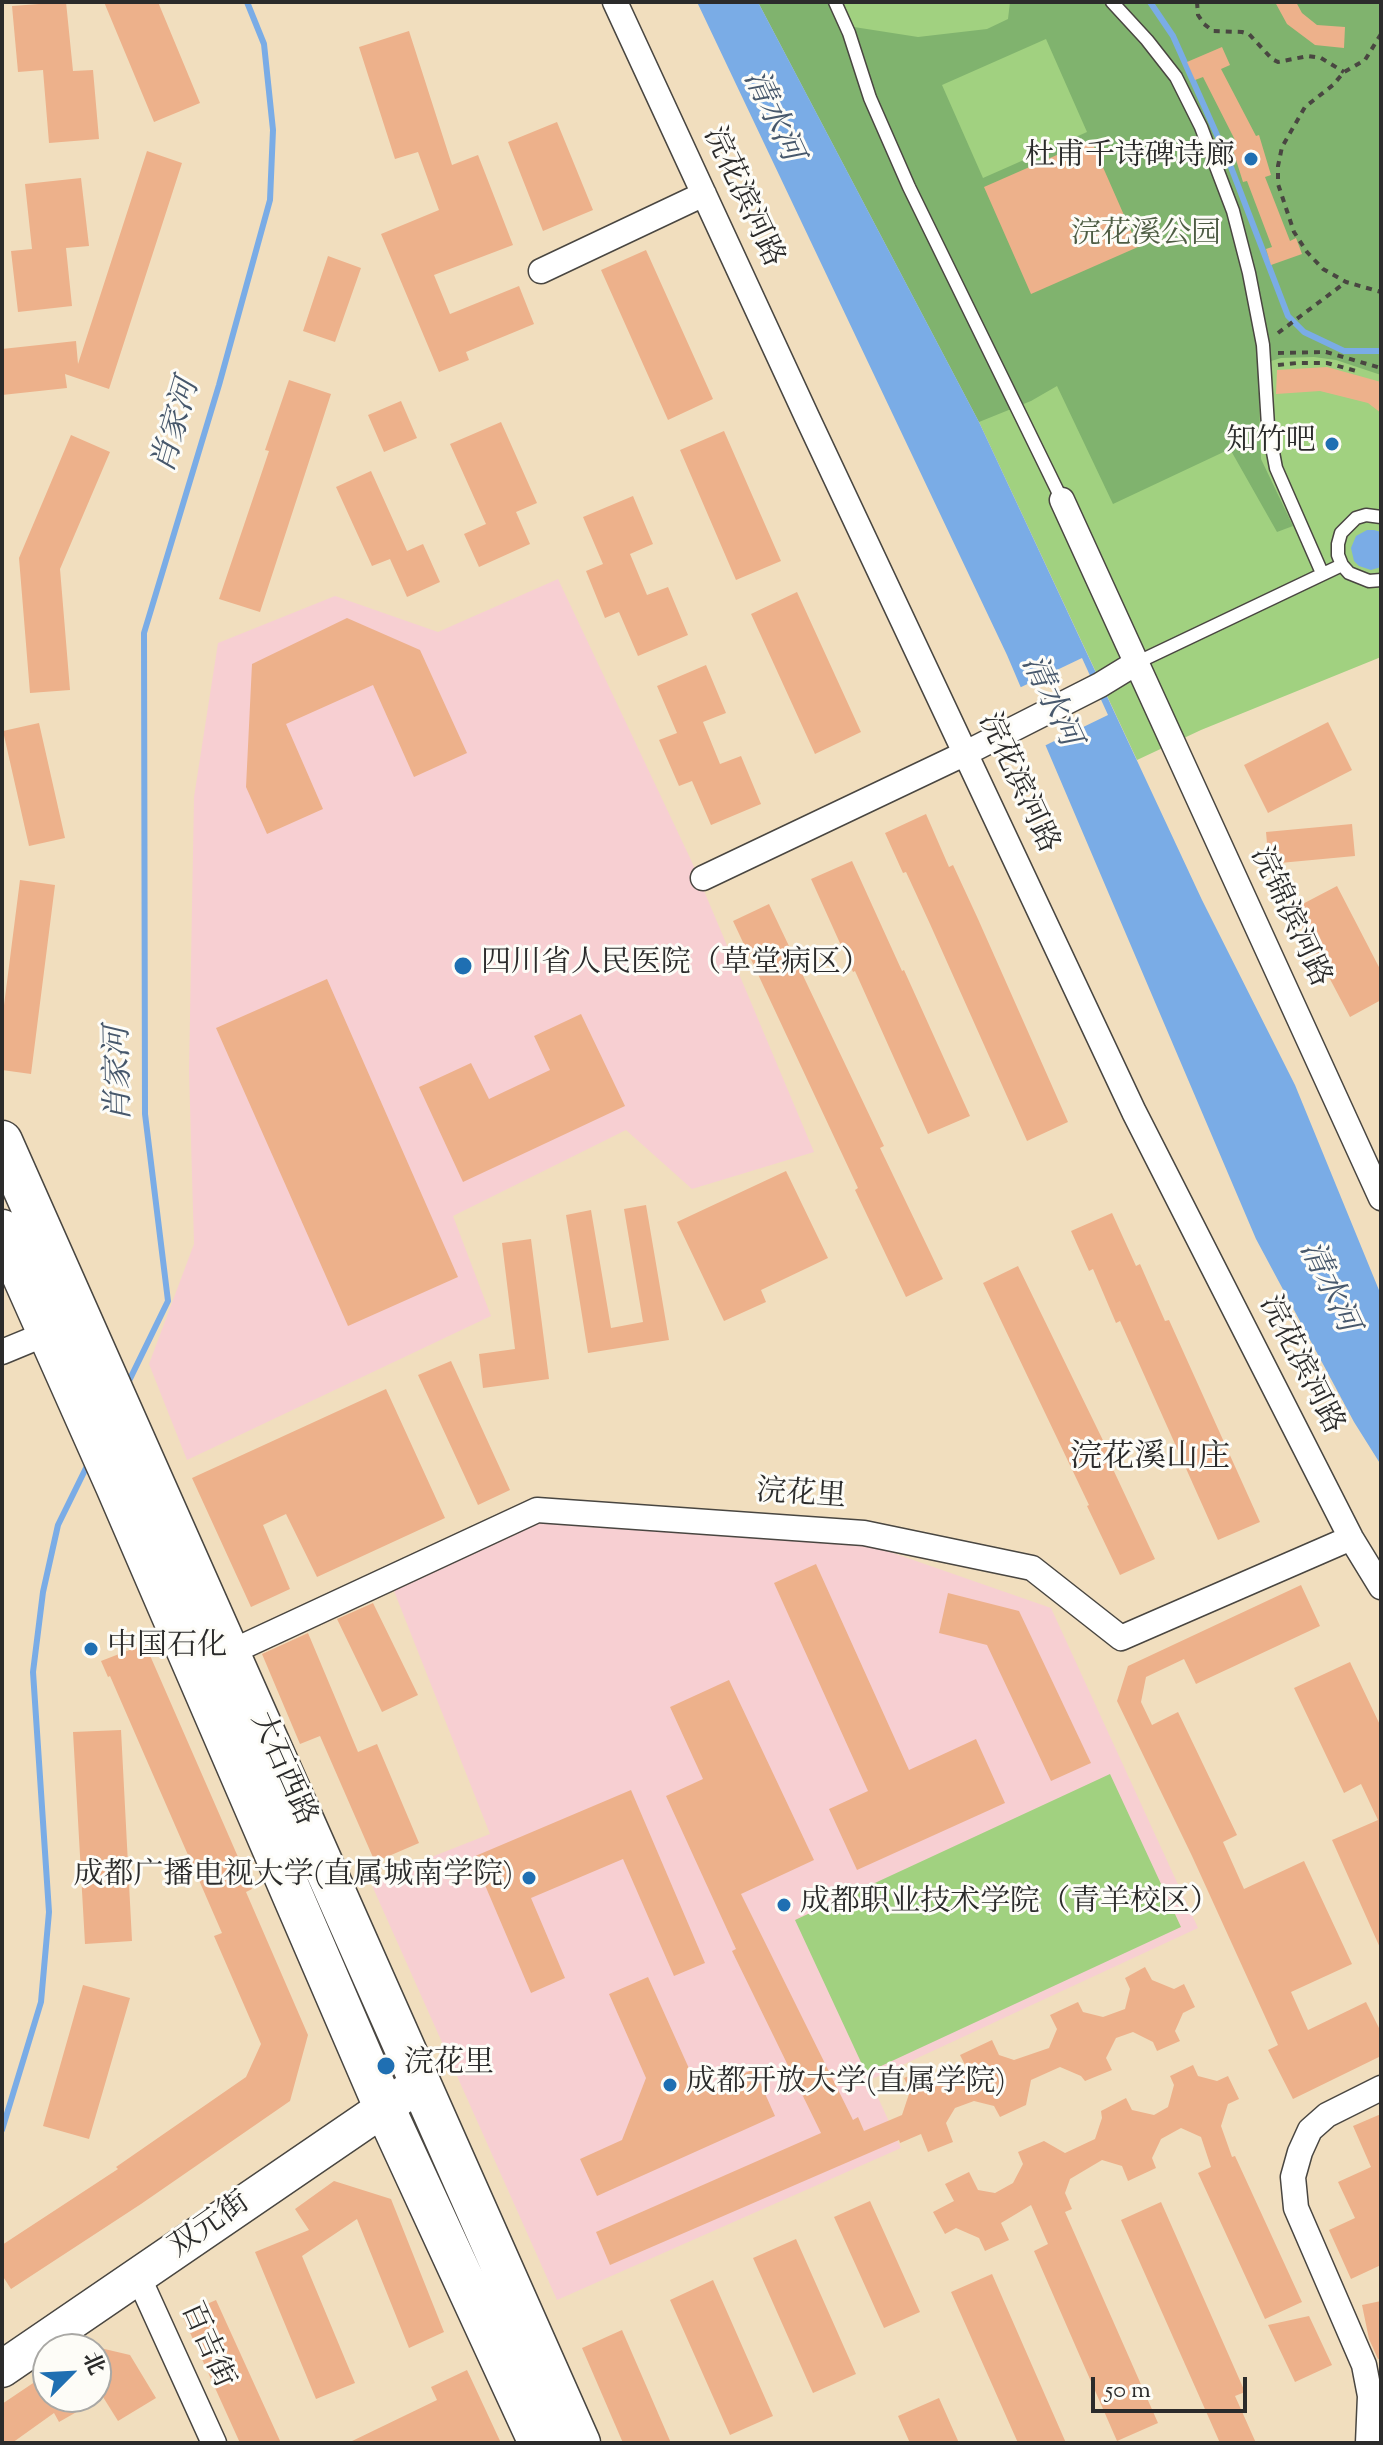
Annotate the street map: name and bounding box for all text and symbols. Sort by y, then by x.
water label: 清水河 [732,65,808,169]
street label: 浣花滨河路 [693,122,789,274]
place label: 杜甫千诗碑诗廊 [1025,141,1235,177]
marker: 杜甫千诗碑诗廊 [1242,150,1260,168]
park label: 浣花溪公园 [1071,219,1221,255]
water label: 肖家河 [147,376,211,478]
place label: 知竹吧 [1226,426,1316,462]
marker: 知竹吧 [1323,435,1341,453]
water label: 清水河 [1010,650,1086,754]
street label: 浣花滨河路 [968,708,1064,860]
street label: 浣锦滨河路 [1240,842,1336,994]
place label: 四川省人民医院（草堂病区） [481,948,871,984]
marker: 四川省人民医院（草堂病区） [452,955,474,977]
water label: 肖家河 [102,1026,142,1122]
water label: 清水河 [1288,1236,1364,1340]
street label: 浣花滨河路 [1249,1291,1349,1441]
district label: 浣花溪山庄 [1070,1442,1230,1480]
street label: 浣花里 [755,1476,847,1518]
place label: 中国石化 [107,1631,227,1667]
marker: 中国石化 [82,1640,100,1658]
street label: 大石西路 [240,1708,322,1832]
place label: 成都广播电视大学(直属城南学院) [73,1860,513,1896]
marker: 成都广播电视大学(直属城南学院) [520,1869,538,1887]
place label: 成都职业技术学院（青羊校区） [800,1887,1220,1923]
marker: 成都职业技术学院（青羊校区） [775,1896,793,1914]
place label: 浣花里 [404,2048,494,2084]
marker: 浣花里 [375,2055,397,2077]
place label: 成都开放大学(直属学院) [686,2067,1006,2103]
marker: 成都开放大学(直属学院) [661,2076,679,2094]
street label: 双元街 [164,2186,258,2268]
street label: 百吉街 [170,2298,240,2394]
north arrow [32,2333,112,2413]
text: 北 [73,2347,111,2381]
scale bar [1095,2361,1251,2411]
text: 50 m [1105,2374,1151,2408]

